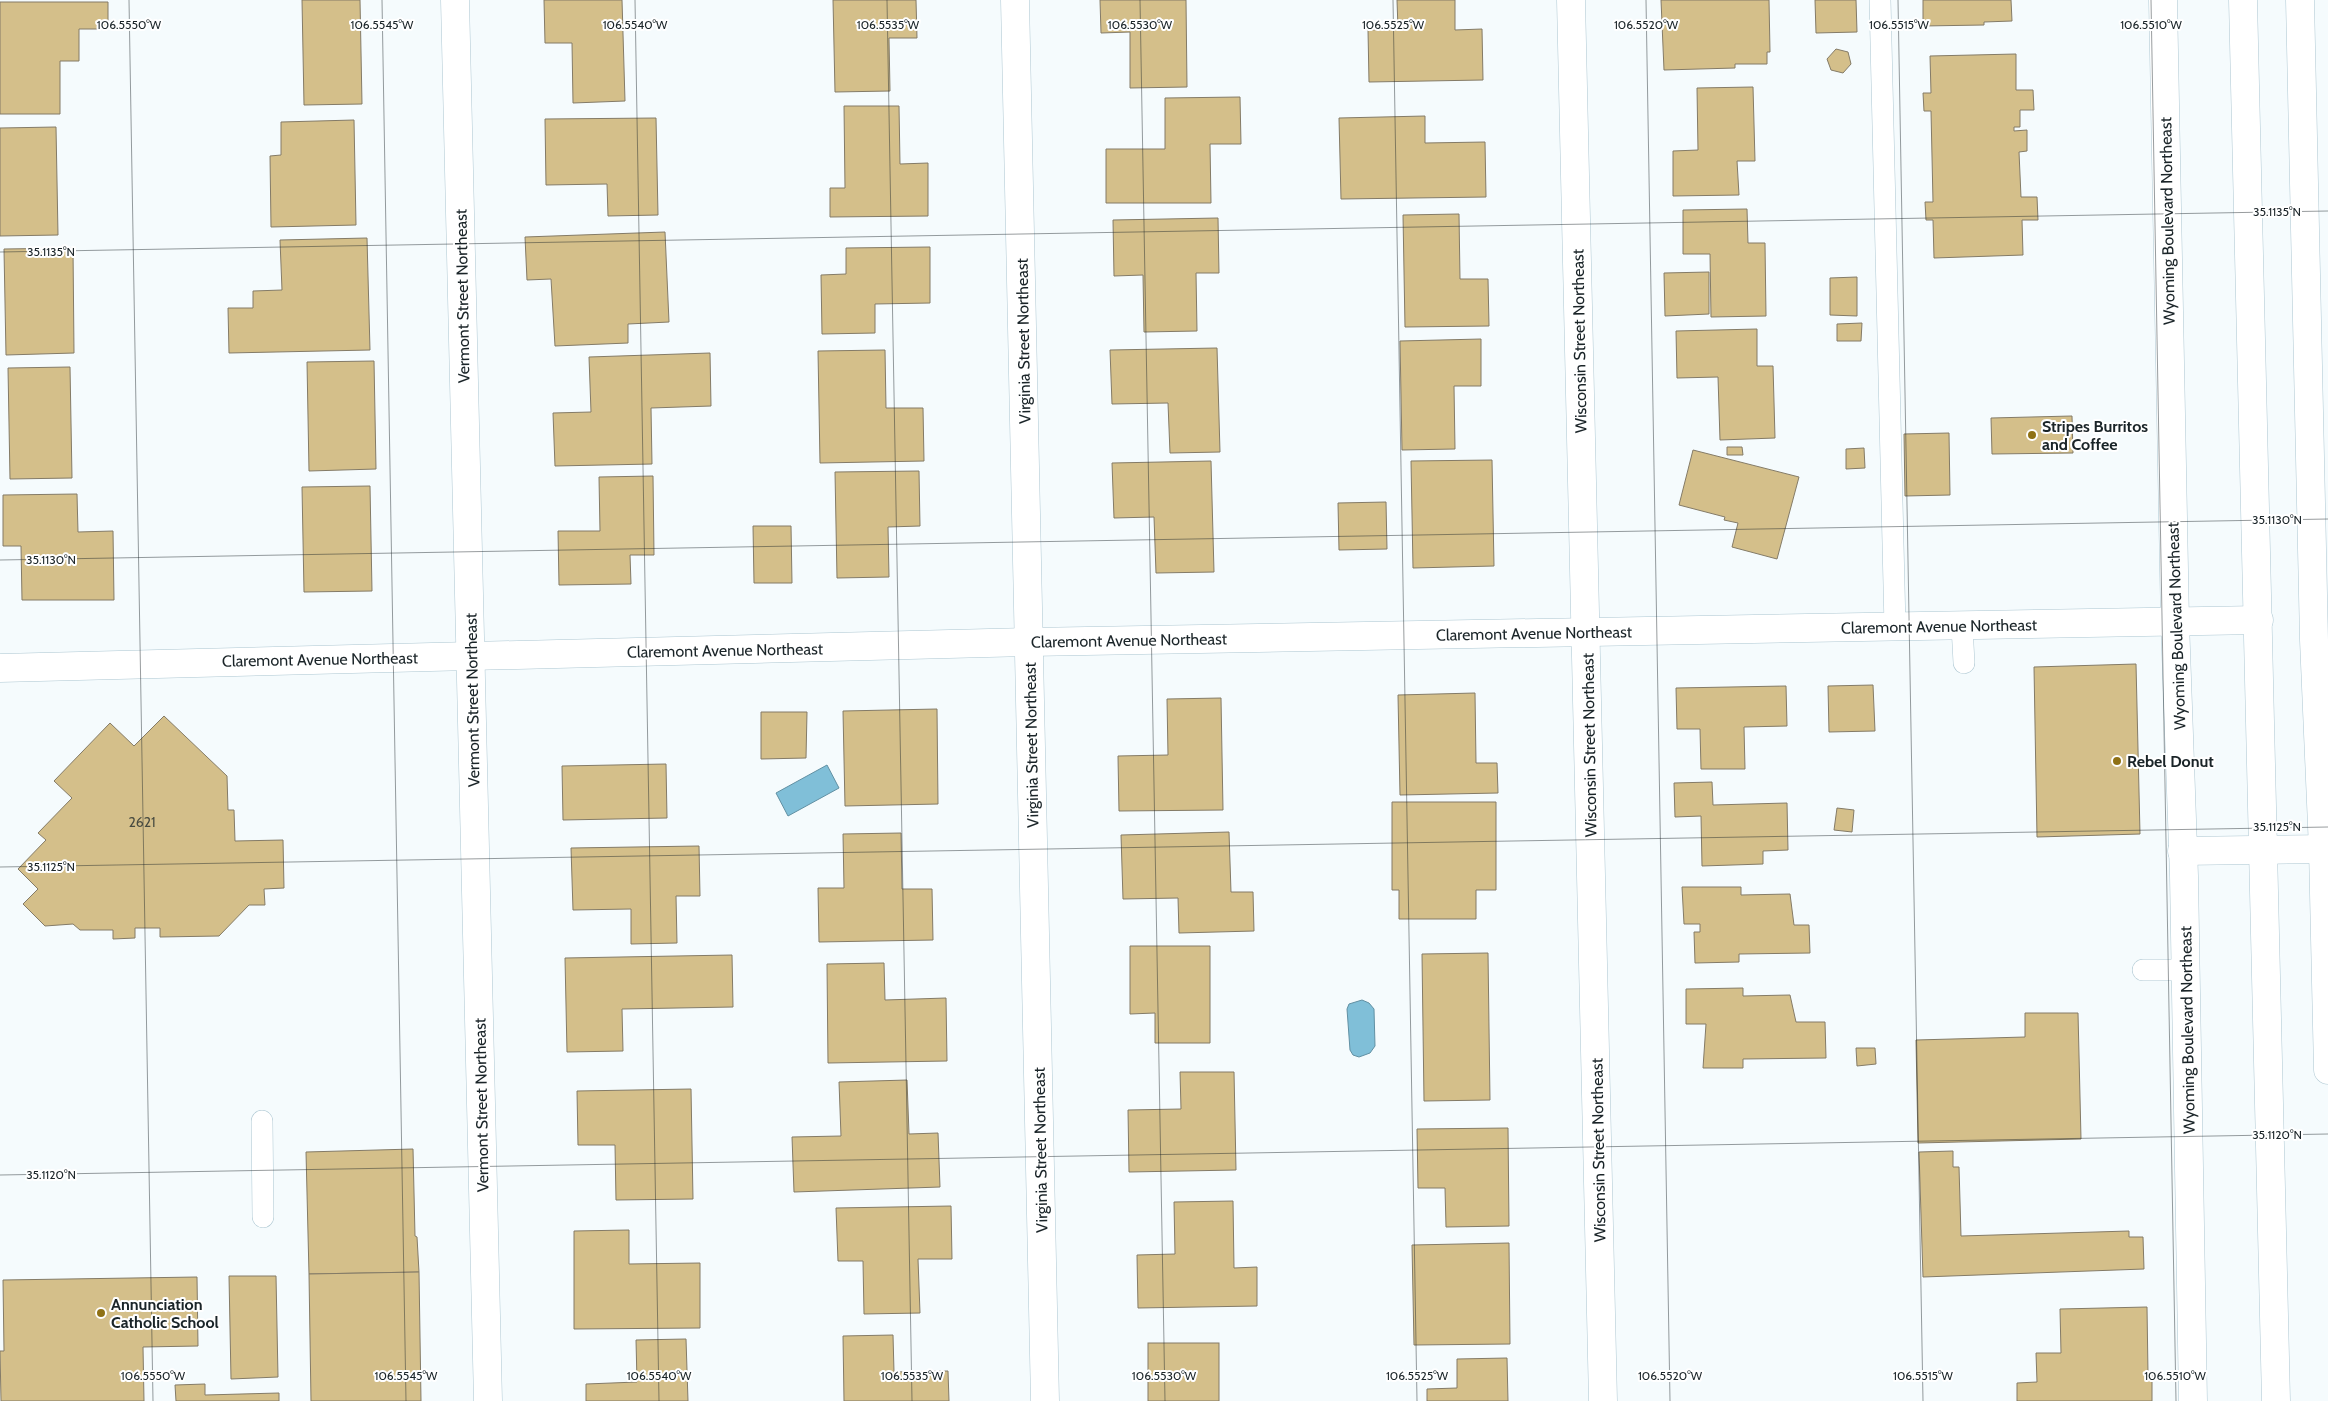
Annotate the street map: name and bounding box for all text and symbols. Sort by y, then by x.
text: 106.5550°W [97,17,162,32]
text: 106.5545°W [351,17,414,32]
text: 106.5540°W [603,17,668,32]
text: 106.5535°W [857,17,920,32]
text: 106.5530°W [1108,17,1173,32]
text: 106.5525°W [1362,17,1425,32]
text: 106.5520°W [1614,17,1679,32]
text: 106.5515°W [1869,17,1930,32]
text: 106.5510°W [2120,17,2183,32]
street label: Wyoming Boulevard Northeast [2156,116,2179,325]
text: 35.1135°N [2253,204,2301,219]
street label: Vermont Street Northeast [451,208,474,383]
text: 35.1135°N [27,244,75,259]
street label: Wisconsin Street Northeast [1568,248,1591,433]
street label: Virginia Street Northeast [1013,257,1034,424]
place label: Stripes Burritos and Coffee [2042,417,2148,454]
marker: Stripes Burritos and Coffee [2026,429,2038,441]
text: 35.1130°N [2252,512,2302,527]
street label: Wyoming Boulevard Northeast [2163,521,2190,730]
text: 35.1130°N [26,552,76,567]
street label: Vermont Street Northeast [461,612,484,787]
street label: Claremont Avenue Northeast [1841,615,2038,638]
street label: Claremont Avenue Northeast [1436,622,1633,645]
street label: Claremont Avenue Northeast [1031,629,1228,652]
street label: Claremont Avenue Northeast [627,639,824,662]
street label: Claremont Avenue Northeast [222,648,419,671]
street label: Wisconsin Street Northeast [1578,652,1601,837]
street label: Virginia Street Northeast [1021,661,1042,828]
place label: Rebel Donut [2127,752,2214,771]
marker: Rebel Donut [2111,755,2123,767]
house number: 2621 [128,813,156,831]
text: 35.1125°N [2253,819,2301,834]
text: 35.1125°N [27,859,75,874]
street label: Wyoming Boulevard Northeast [2176,925,2199,1134]
street label: Vermont Street Northeast [470,1017,493,1192]
street label: Wisconsin Street Northeast [1587,1057,1610,1242]
street label: Virginia Street Northeast [1030,1066,1051,1233]
text: 35.1120°N [2252,1127,2302,1142]
text: 35.1120°N [26,1167,76,1182]
place label: Annunciation Catholic School [111,1295,219,1332]
marker: Annunciation Catholic School [95,1307,107,1319]
text: 106.5550°W [121,1368,186,1383]
text: 106.5545°W [375,1368,438,1383]
text: 106.5540°W [627,1368,692,1383]
text: 106.5535°W [881,1368,944,1383]
text: 106.5530°W [1132,1368,1197,1383]
text: 106.5525°W [1386,1368,1449,1383]
text: 106.5520°W [1638,1368,1703,1383]
text: 106.5515°W [1893,1368,1954,1383]
text: 106.5510°W [2144,1368,2207,1383]

